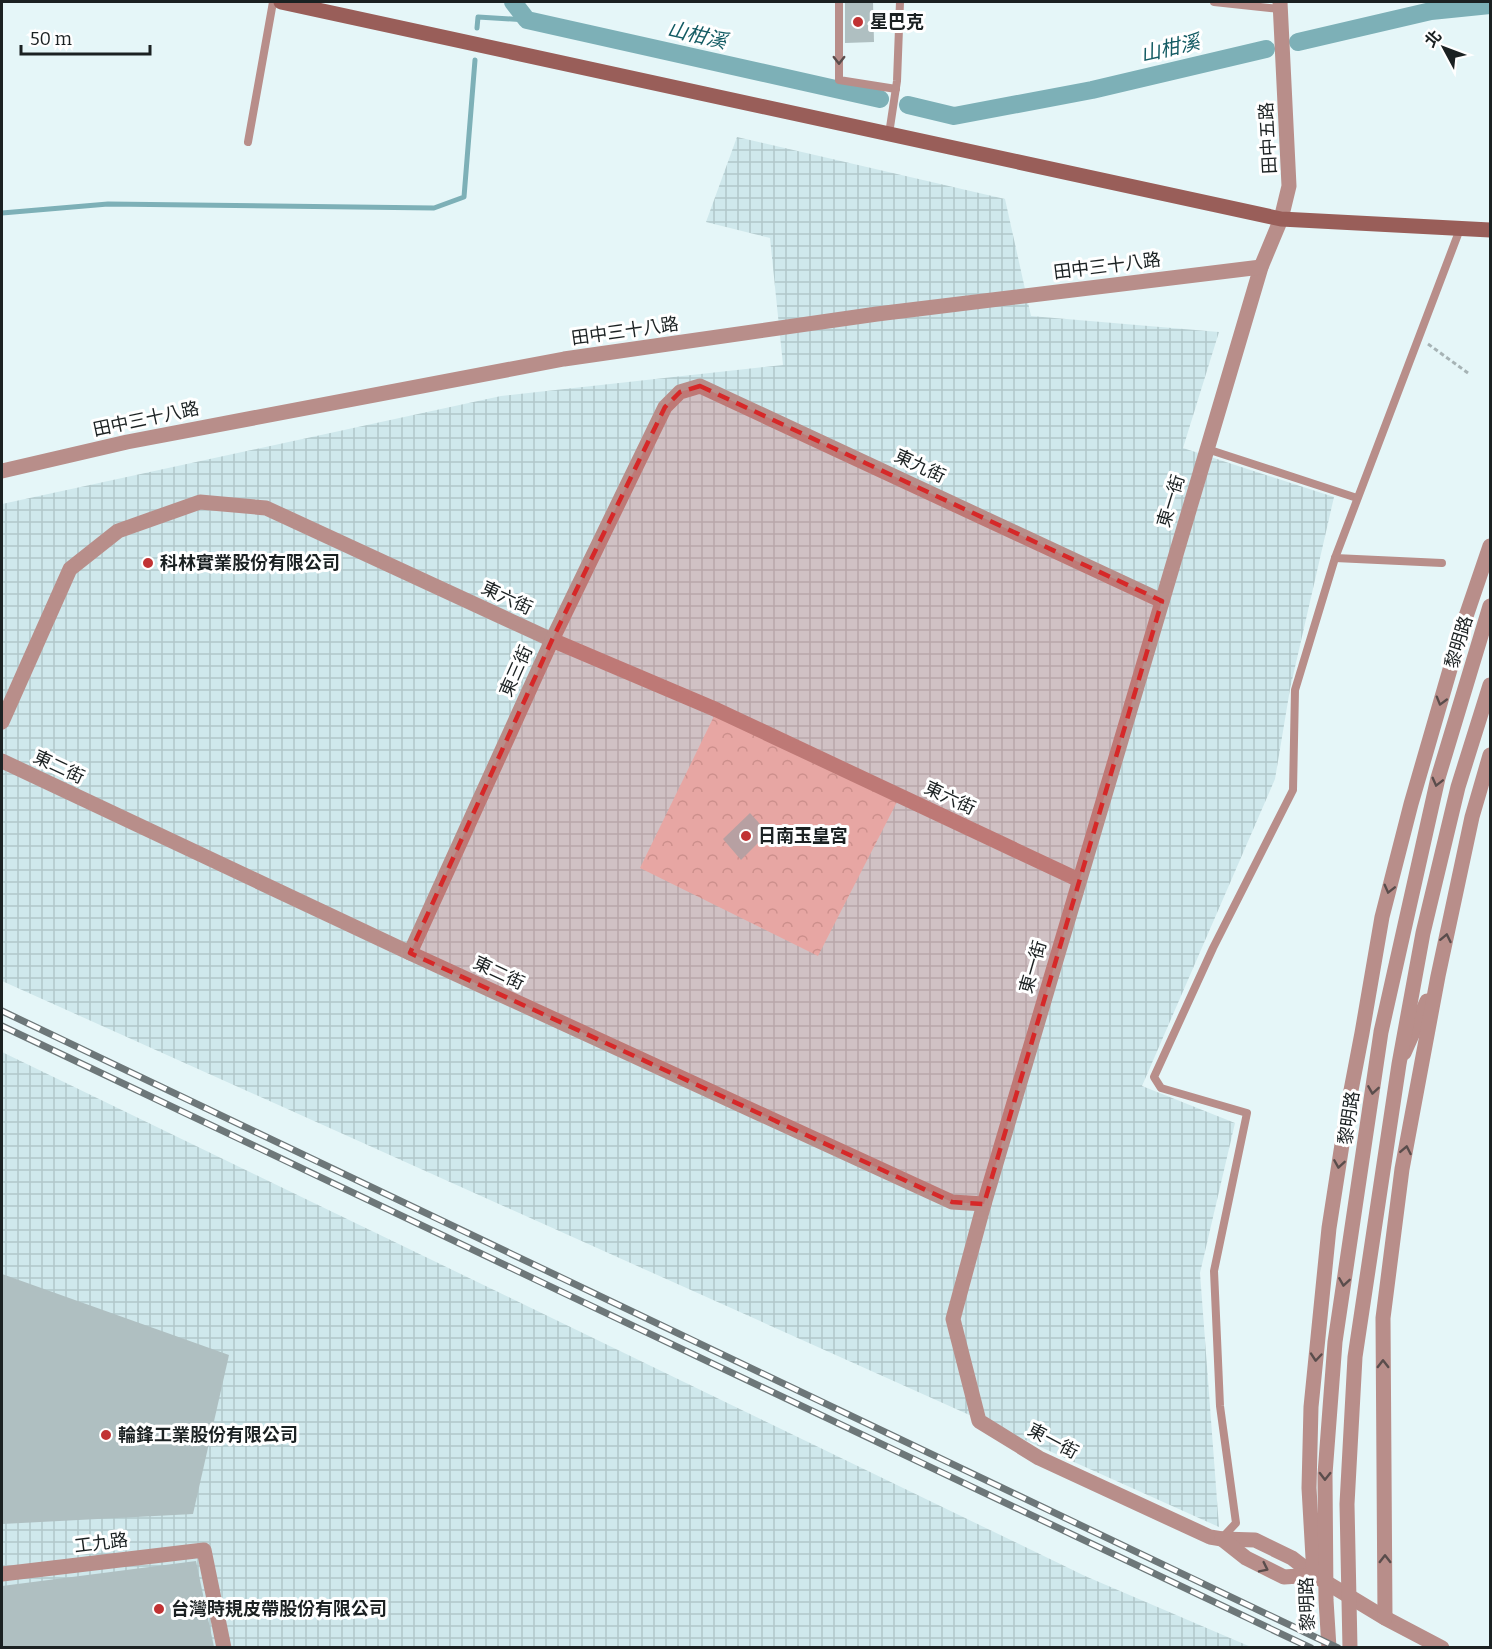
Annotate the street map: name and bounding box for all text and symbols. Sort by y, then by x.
place label: 星巴克 [870,11,924,33]
marker: 星巴克 [851,15,865,29]
water label: 山柑溪 [665,17,732,54]
scale bar [21,18,150,56]
north arrow [1414,18,1474,78]
text: 北 [1421,26,1445,51]
text: 50 m [30,28,72,50]
water label: 山柑溪 [1138,29,1205,66]
one-way arrow [833,55,845,64]
street label: 田中五路 [1255,101,1281,175]
street label: 田中三十八路 [1052,249,1162,283]
street label: 田中三十八路 [570,313,680,349]
street label: 田中三十八路 [91,397,201,441]
street label: 東九街 [891,445,949,487]
street label: 東一街 [1153,472,1189,530]
place label: 科林實業股份有限公司 [160,552,340,574]
marker: 科林實業股份有限公司 [141,556,155,570]
street label: 東六街 [478,577,536,619]
street label: 黎明路 [1441,613,1477,671]
street label: 東三街 [495,642,537,700]
one-way arrow [1435,696,1448,706]
street label: 東二街 [30,746,88,788]
street label: 東六街 [921,777,979,819]
one-way arrow [1431,777,1444,787]
place label: 日南玉皇宮 [758,825,848,847]
marker: 日南玉皇宮 [739,829,753,843]
one-way arrow [1383,884,1396,894]
one-way arrow [1439,933,1452,943]
street label: 東一街 [1015,938,1051,996]
street label: 東二街 [470,952,528,994]
one-way arrow [1367,1085,1379,1094]
street label: 黎明路 [1334,1090,1364,1146]
one-way arrow [1399,1145,1411,1155]
one-way arrow [1333,1158,1346,1168]
one-way arrow [1338,1278,1350,1287]
one-way arrow [1310,1353,1323,1362]
one-way arrow [1377,1360,1389,1369]
street label: 東一街 [1024,1419,1082,1463]
place label: 輪鋒工業股份有限公司 [118,1424,298,1446]
marker: 輪鋒工業股份有限公司 [99,1428,113,1442]
one-way arrow [1319,1472,1331,1481]
street label: 工九路 [73,1529,129,1557]
one-way arrow [1379,1555,1391,1564]
one-way arrow [1258,1560,1269,1572]
street label: 黎明路 [1295,1577,1319,1631]
place label: 台灣時規皮帶股份有限公司 [171,1598,387,1620]
marker: 台灣時規皮帶股份有限公司 [152,1602,166,1616]

